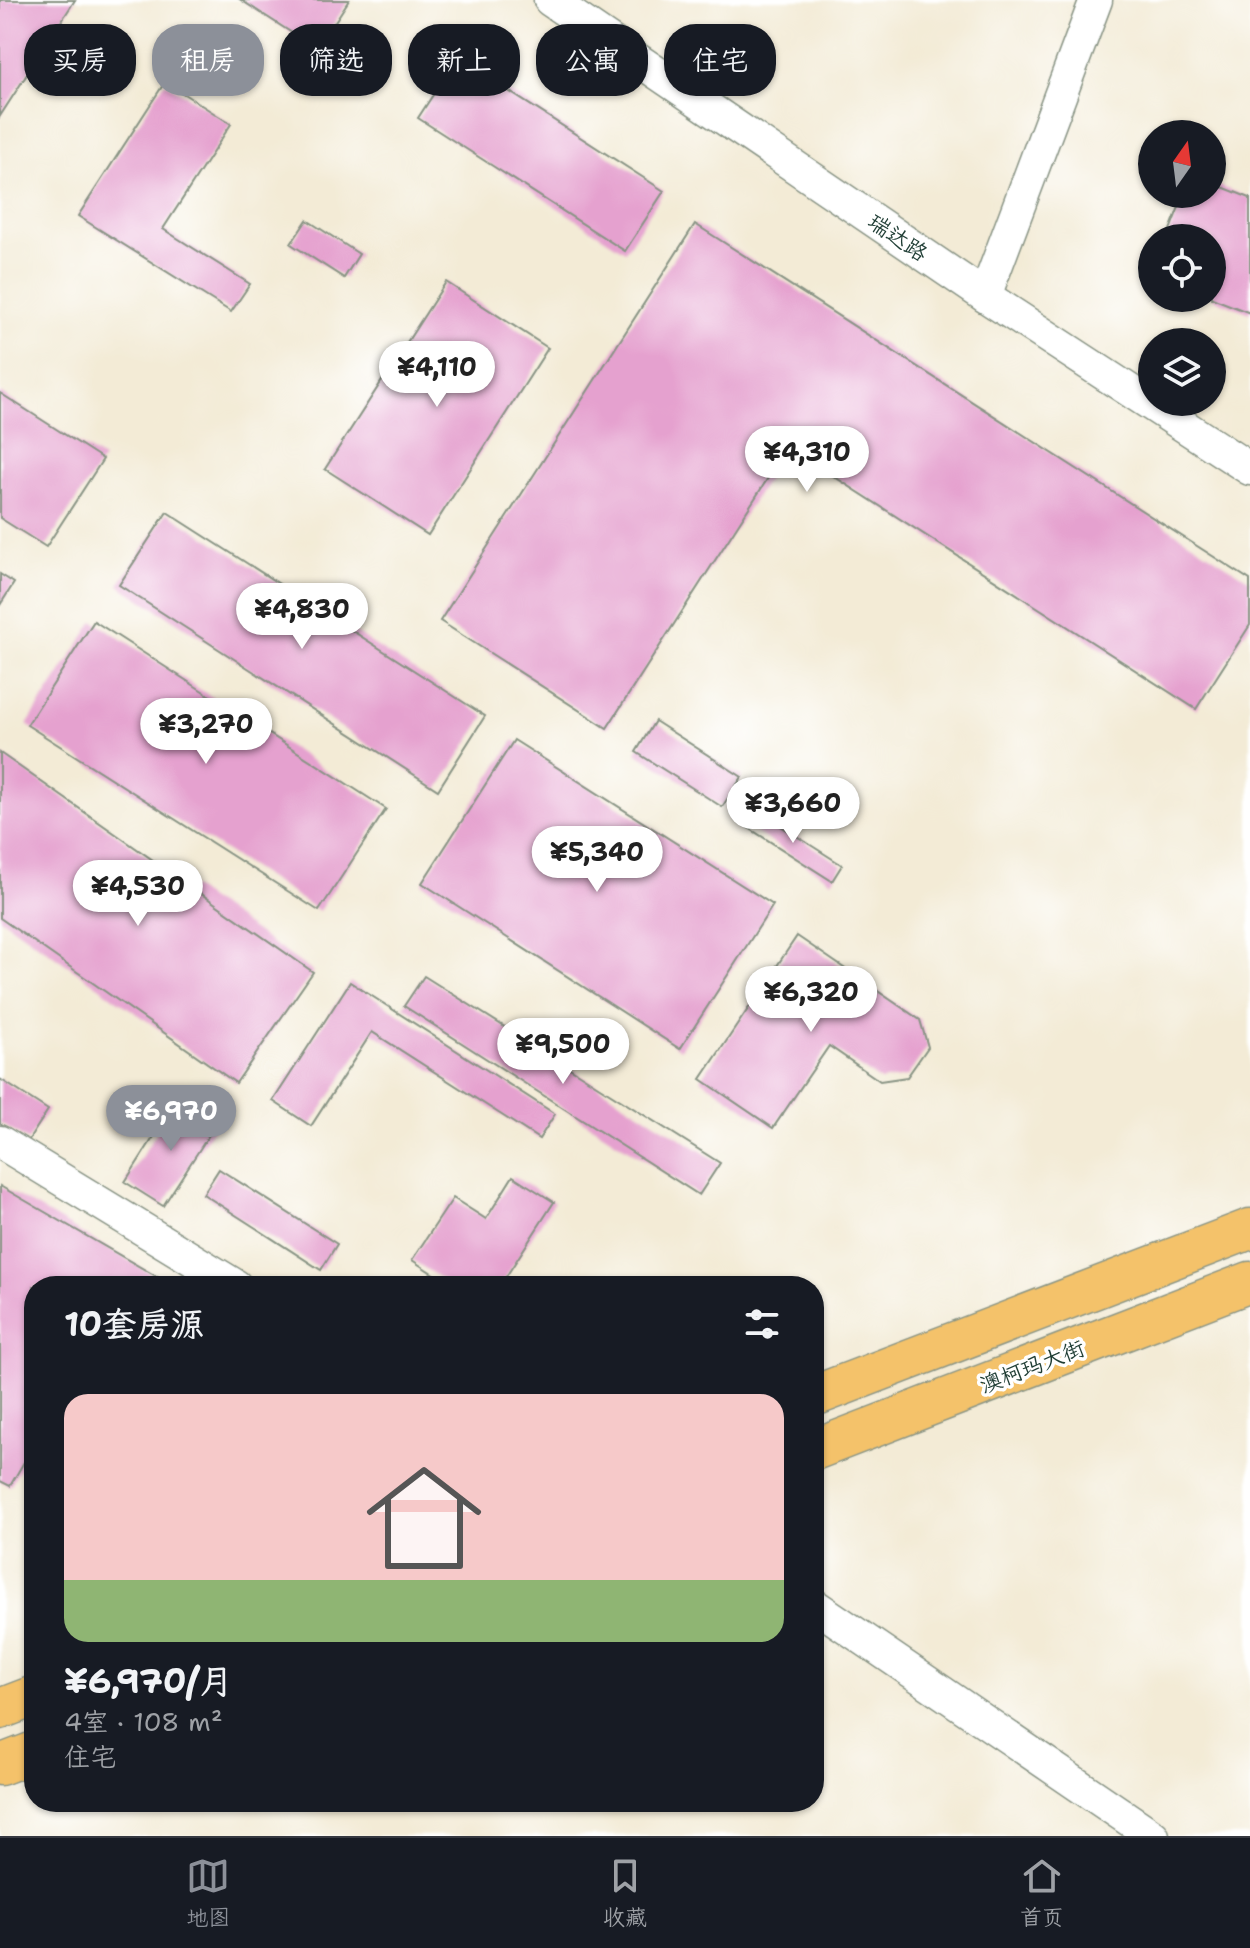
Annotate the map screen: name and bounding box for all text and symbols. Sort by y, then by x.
chip: 买房 [24,24,136,96]
chip: 租房 [152,24,264,96]
chip: 筛选 [280,24,392,96]
chip: 新上 [408,24,520,96]
chip: 公寓 [536,24,648,96]
chip: 住宅 [664,24,776,96]
north arrow [1138,120,1226,208]
map controls [1138,120,1226,416]
street label: 瑞达路 [862,207,933,268]
button: locate [1138,224,1226,312]
button: layers [1138,328,1226,416]
pin: ¥4,110 [372,341,502,409]
text: ¥4,110 [397,349,477,384]
pin: ¥4,310 [742,426,872,494]
text: ¥4,310 [763,434,851,469]
pin: ¥4,830 [237,583,367,651]
text: ¥4,830 [254,591,350,626]
pin: ¥3,270 [141,698,271,766]
text: ¥3,270 [158,706,254,741]
pin: ¥3,660 [728,777,858,845]
text: ¥3,660 [745,785,841,820]
pin: ¥5,340 [532,826,662,894]
text: ¥5,340 [550,834,644,869]
pin: ¥4,530 [73,860,203,928]
text: ¥4,530 [91,868,185,903]
pin: ¥6,320 [746,966,876,1034]
text: ¥6,320 [763,974,859,1009]
pin: ¥9,500 [498,1018,628,1086]
text: ¥9,500 [515,1026,611,1061]
pin: ¥6,970 [106,1085,236,1153]
text: ¥6,970 [124,1093,218,1128]
text: 10套房源 [64,1301,204,1347]
icon: filters [740,1302,784,1346]
street label: 澳柯玛大街 [976,1333,1089,1400]
icon: home [352,1446,496,1590]
text: ¥6,970/月 [64,1658,233,1704]
text: 4室 · 108 m² [64,1704,223,1739]
text: 住宅 [64,1739,116,1774]
tab: 地图 [186,1854,230,1932]
tab: 收藏 [603,1854,647,1932]
tab: 首页 [1020,1854,1064,1932]

